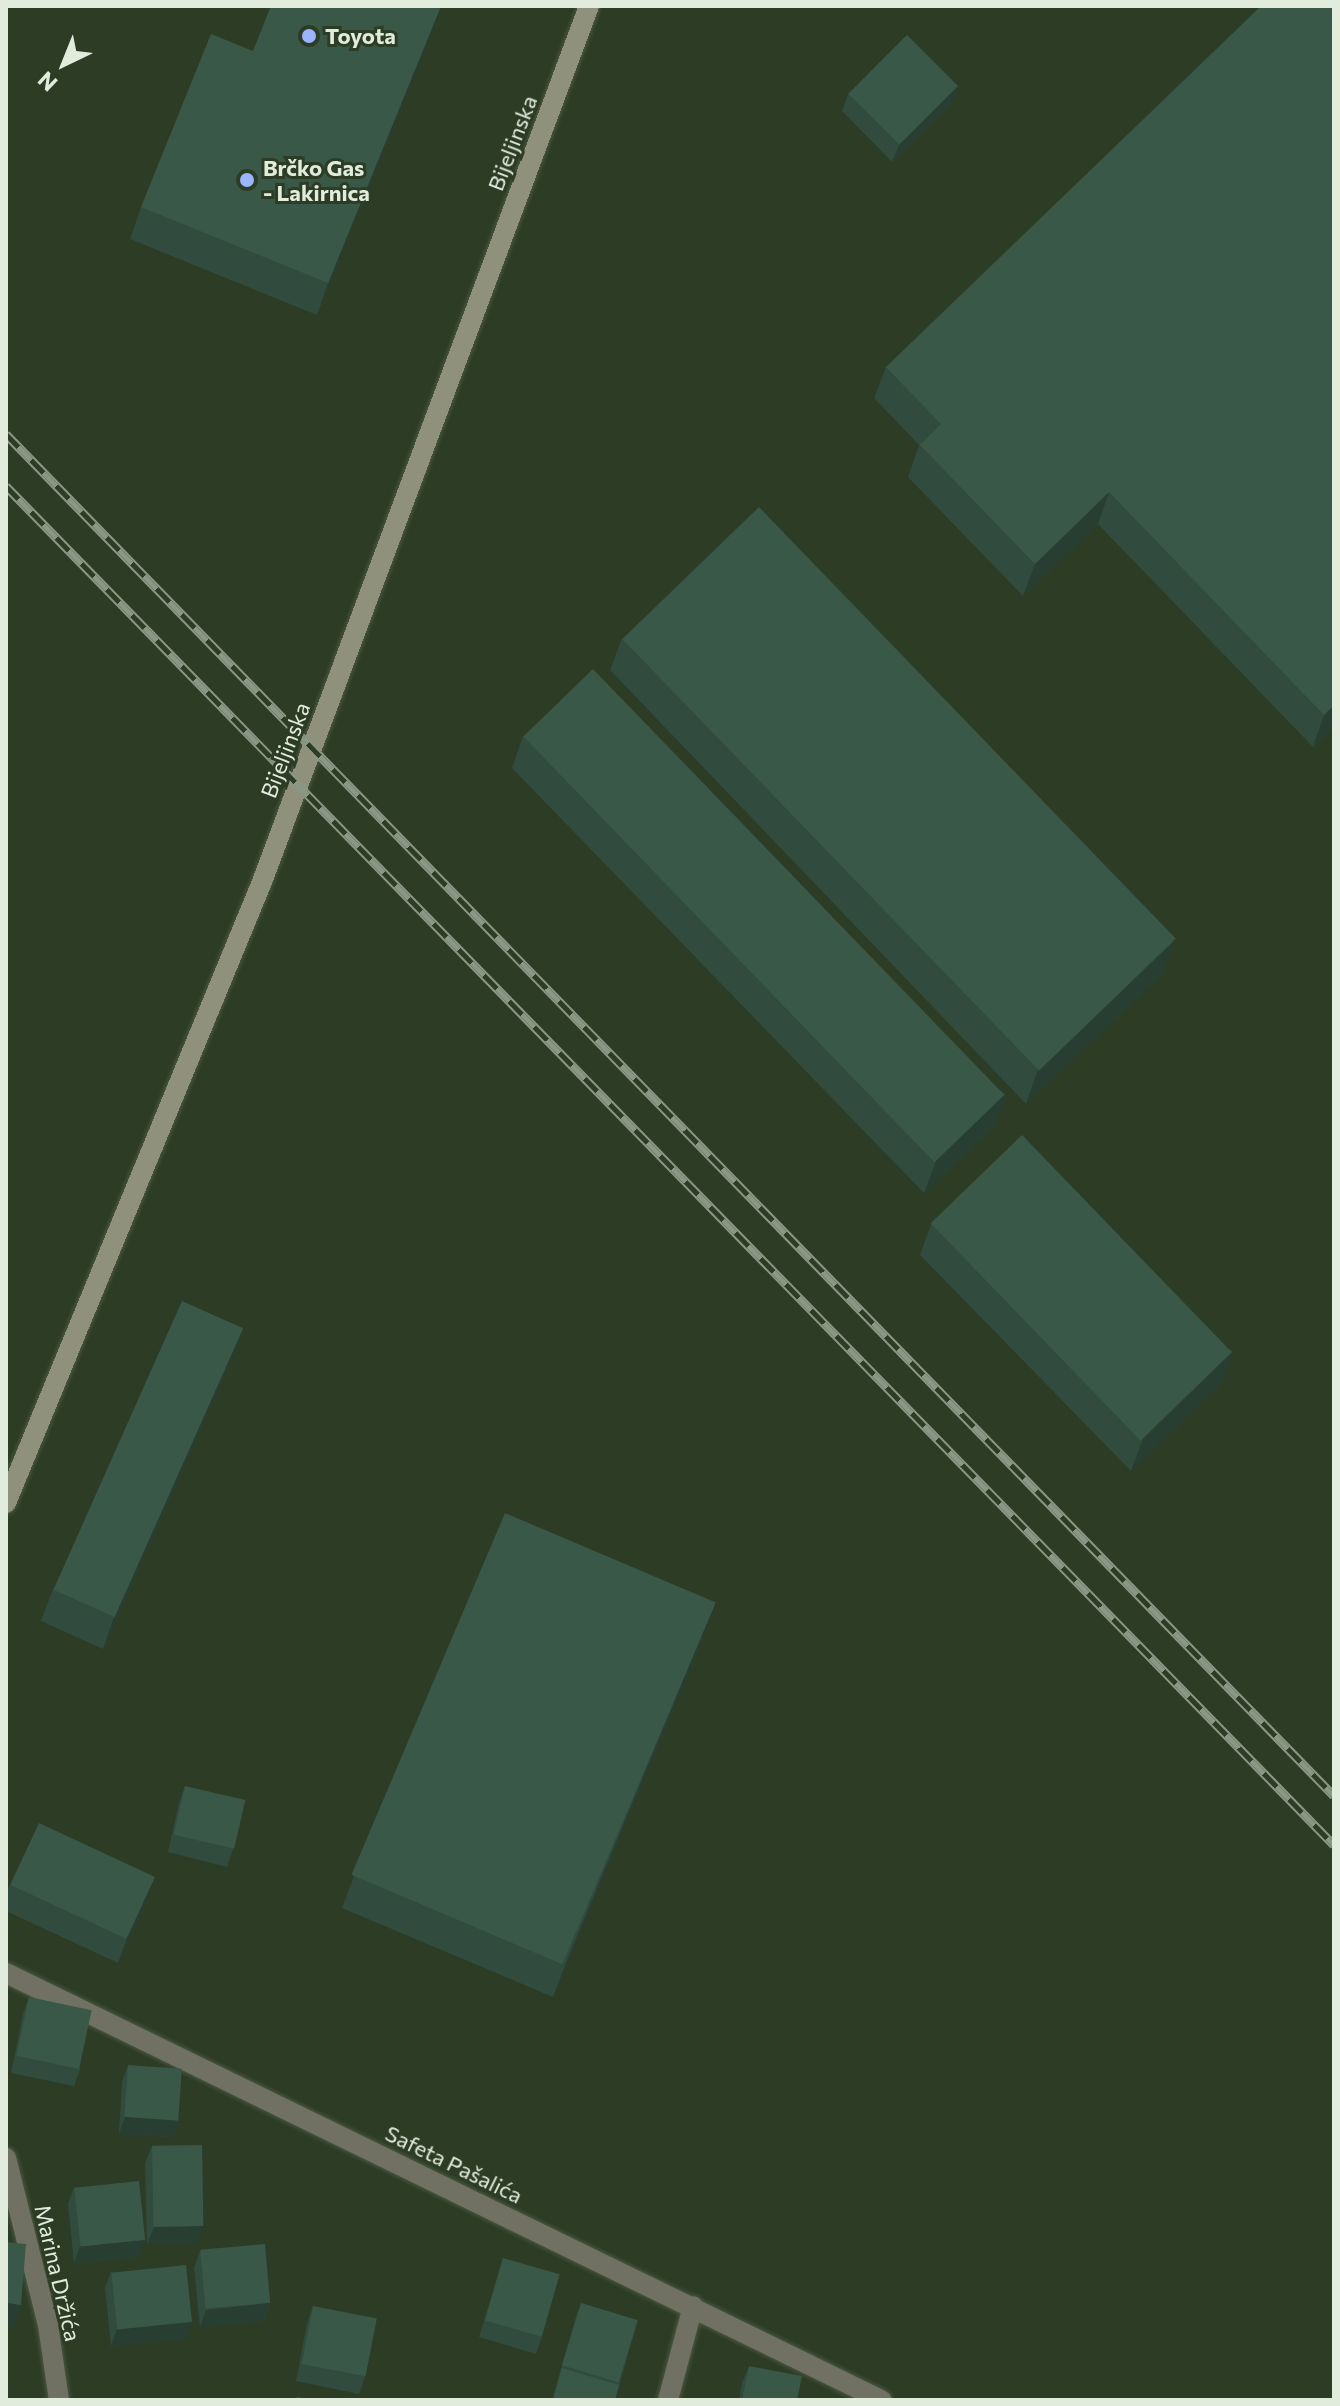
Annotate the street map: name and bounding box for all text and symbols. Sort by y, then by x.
place label: Toyota [325,23,396,49]
north arrow [24,24,104,104]
marker: Toyota [300,27,318,45]
text: N [32,66,63,97]
street label: Bijeljinska [482,92,542,194]
place label: Brčko Gas - Lakirnica [263,154,370,206]
marker: Brčko Gas - Lakirnica [238,171,256,189]
street label: Bijeljinska [255,699,315,801]
street label: Safeta Pašalića [381,2119,527,2209]
street label: Marina Držića [29,2202,87,2344]

